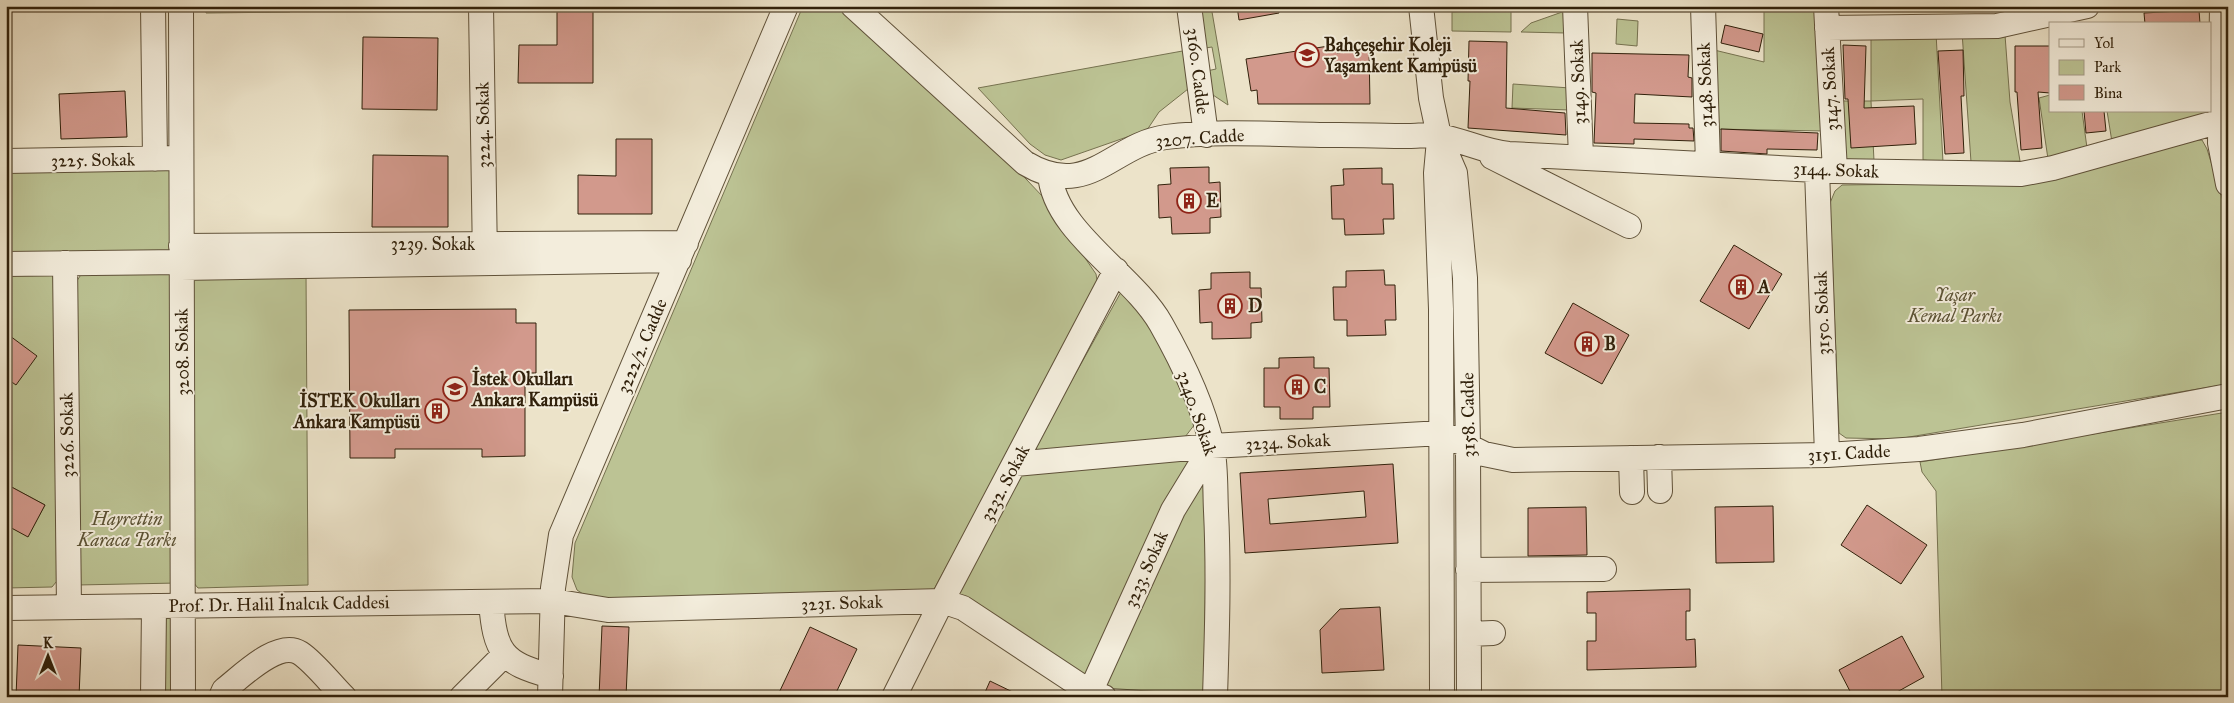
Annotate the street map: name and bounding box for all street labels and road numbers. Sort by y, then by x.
street label: 3160. Cadde [1182,26,1214,116]
street label: 3149. Sokak [1565,38,1590,125]
street label: 3148. Sokak [1692,41,1717,128]
street label: 3147. Sokak [1817,46,1843,132]
street label: 3224. Sokak [471,81,495,169]
street label: 3207. Cadde [1155,124,1245,152]
street label: 3225. Sokak [51,148,136,172]
street label: 3144. Sokak [1793,158,1880,183]
street label: 3239. Sokak [391,233,476,255]
street label: 3150. Sokak [1810,270,1834,356]
street label: 3222/2. Cadde [612,295,672,397]
street label: 3208. Sokak [170,307,194,396]
street label: 3240. Sokak [1172,368,1222,459]
street label: 3158. Cadde [1456,372,1480,458]
street label: 3226. Sokak [55,391,79,478]
street label: 3234. Sokak [1245,429,1332,455]
street label: 3232. Sokak [976,440,1035,525]
street label: 3151. Cadde [1807,440,1891,466]
street label: 3233. Sokak [1119,527,1173,611]
street label: Prof. Dr. Halil İnalcık Caddesi [168,590,390,617]
street label: 3231. Sokak [801,591,884,615]

